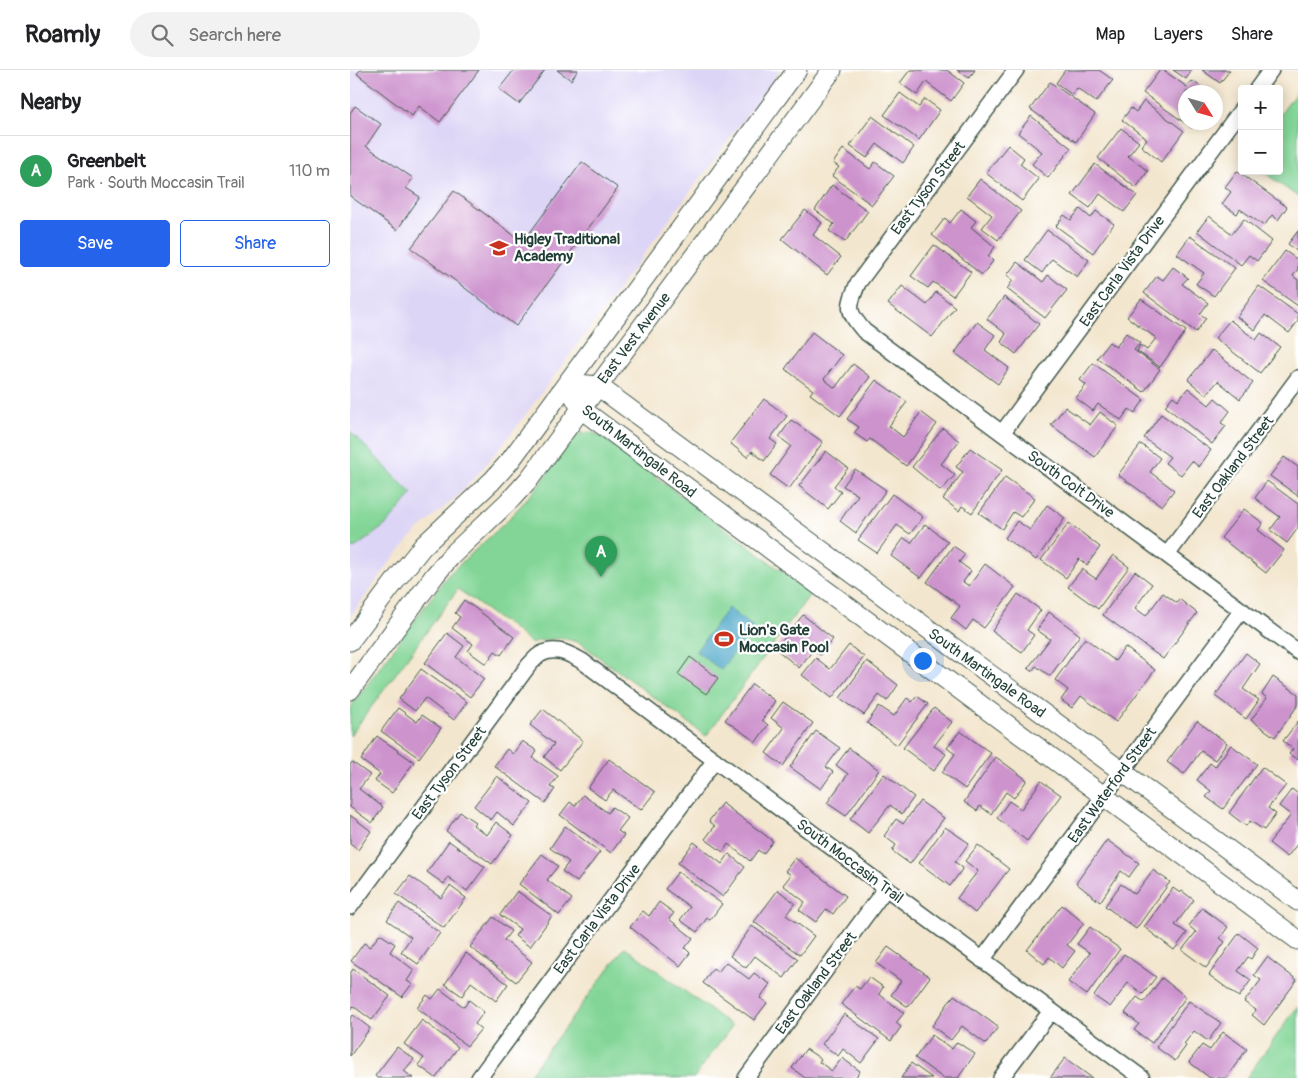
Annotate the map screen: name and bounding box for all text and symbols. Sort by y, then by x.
search box [130,12,480,57]
text: Roamly [25,20,100,49]
icon: search [148,21,176,49]
text: Search here [188,23,281,47]
text: Map [1096,23,1125,46]
text: Layers [1153,23,1203,46]
text: Share [1231,23,1273,46]
north arrow [1178,85,1223,130]
map controls [1238,85,1283,175]
button: + [1238,85,1283,130]
text: Nearby [20,89,81,116]
button: − [1238,130,1283,175]
street label: East Tyson Street [887,137,970,239]
text: Greenbelt [67,149,146,173]
text: A [31,161,41,181]
text: 110 m [289,161,330,181]
text: Park · South Moccasin Trail [67,173,245,193]
street label: East Carla Vista Drive [1076,211,1169,331]
button: Save [20,220,170,267]
button: Share [180,220,330,267]
place label: Higley Traditional Academy [514,230,620,266]
school or university icon: Higley Traditional Academy [488,237,510,259]
street label: East Vest Avenue [594,288,675,388]
street label: South Martingale Road [577,401,700,502]
street label: East Oakland Street [1189,412,1279,522]
street label: South Colt Drive [1024,446,1118,523]
pin: A [585,536,617,577]
place label: Lion's Gate Moccasin Pool [739,621,829,657]
street label: South Martingale Road [924,624,1049,722]
sports icon: Lion's Gate Moccasin Pool [713,628,735,650]
your location [910,648,936,674]
street label: East Tyson Street [408,722,491,824]
street label: East Waterford Street [1064,723,1161,847]
street label: South Moccasin Trail [792,815,907,908]
street label: East Carla Vista Drive [550,860,645,978]
street label: East Oakland Street [772,928,862,1038]

